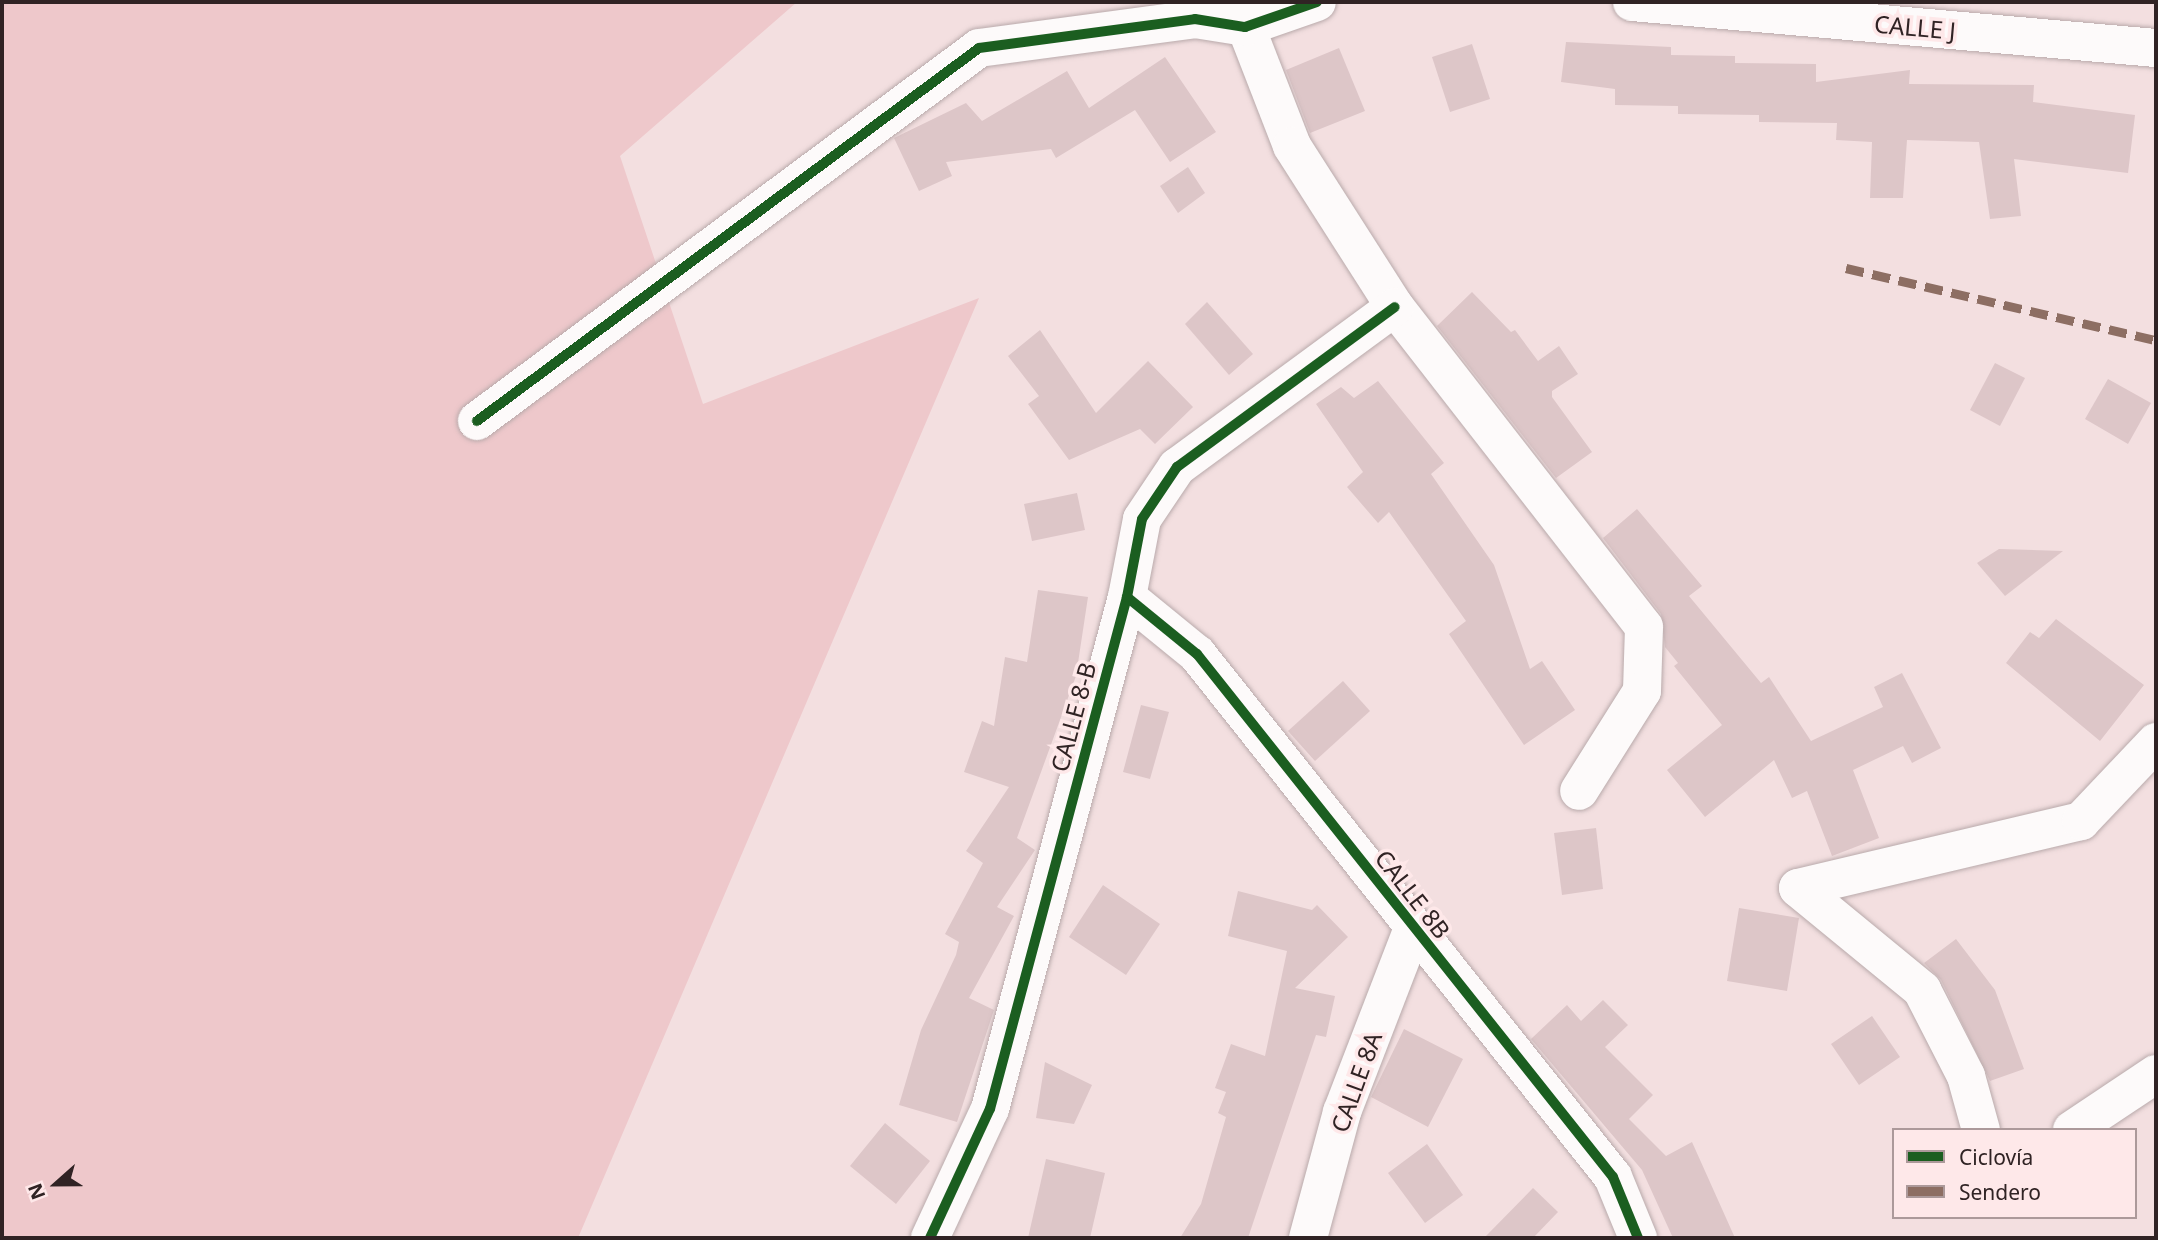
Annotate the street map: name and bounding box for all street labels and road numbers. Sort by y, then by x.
street label: CALLE J [1873,9,1957,45]
street label: CALLE 8-B [1045,659,1101,775]
street label: CALLE 8B [1369,844,1457,944]
street label: CALLE 8A [1325,1028,1387,1136]

